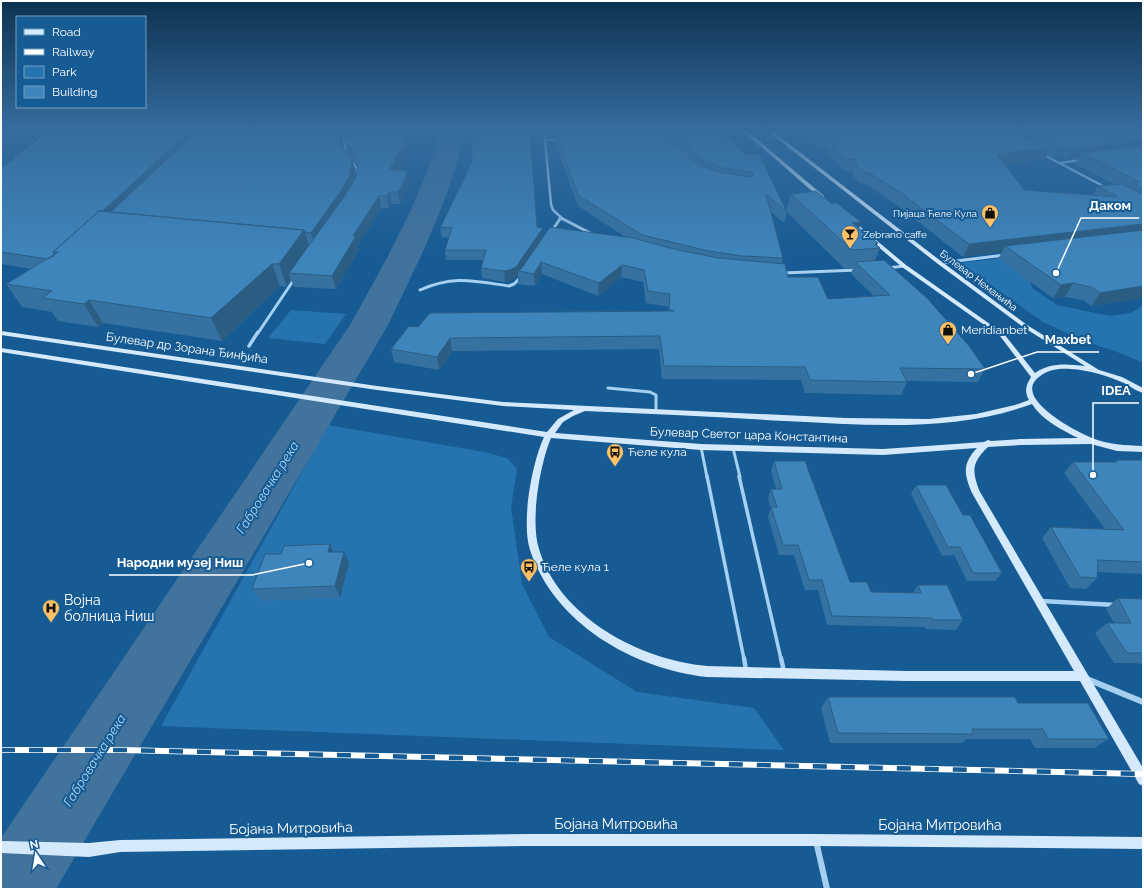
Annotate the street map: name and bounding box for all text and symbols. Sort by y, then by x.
legend [16,16,146,108]
text: Road [52,25,81,39]
text: Railway [52,45,95,59]
text: Park [52,65,77,79]
text: Building [52,85,98,99]
callout: Даком [1081,193,1139,218]
text: Даком [1089,198,1131,213]
shop icon: Пијаца Ћеле Кула [980,203,1000,228]
place label: Пијаца Ћеле Кула [893,208,977,219]
bar icon: Zebrano caffe [840,224,860,249]
place label: Zebrano caffe [863,229,927,240]
street label: Булевар Немањића [938,248,1020,313]
shop icon: Meridianbet [938,320,958,345]
place label: Meridianbet [961,323,1027,337]
callout: Maxbet [1037,327,1099,352]
street label: Булевар др Зорана Ђинђића [105,330,269,366]
text: Maxbet [1045,332,1091,347]
callout: IDEA [1093,378,1139,403]
text: IDEA [1101,383,1131,398]
street label: Булевар Светог цара Константина [650,425,848,445]
water label: Габровачка река [233,438,302,536]
bus stop icon: Ћеле кула [605,442,625,467]
place label: Ћеле кула [628,445,687,459]
callout: Народни музеј Ниш [109,550,252,575]
text: Народни музеј Ниш [117,555,243,570]
bus stop icon: Ћеле кула 1 [519,557,539,582]
place label: Ћеле кула 1 [542,560,609,574]
place label: Војна болница Ниш [64,592,154,624]
hospital icon: Војна болница Ниш [41,598,61,623]
water label: Габровачка река [60,711,129,809]
street label: Бојана Митровића [554,816,678,832]
street label: Бојана Митровића [878,817,1002,833]
street label: Бојана Митровића [229,819,353,837]
north arrow [16,834,56,874]
text: N [29,837,39,852]

